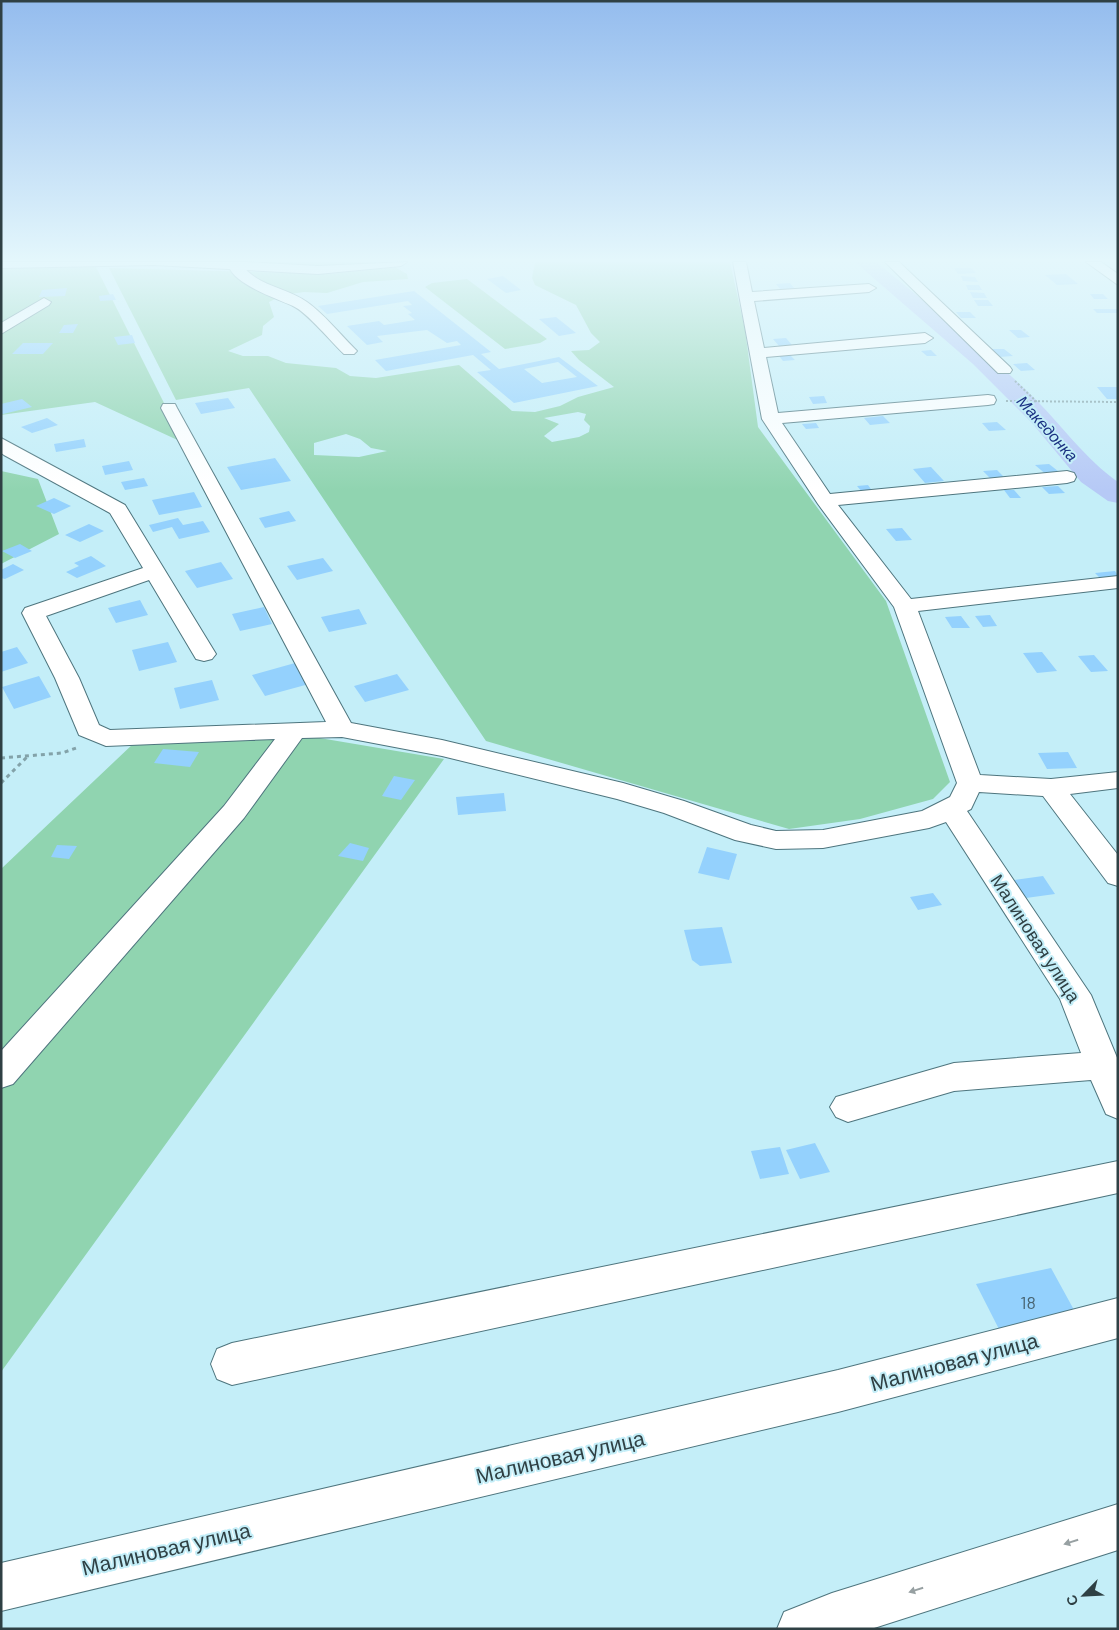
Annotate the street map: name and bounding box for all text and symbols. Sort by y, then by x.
water label: Македонка [1014,391,1082,465]
street label: Малиновая улица [986,870,1086,1007]
house number: 18 [1020,1291,1036,1313]
street label: Малиновая улица [867,1327,1041,1395]
street label: Малиновая улица [473,1424,647,1488]
street label: Малиновая улица [79,1516,253,1580]
one-way arrow [1064,1538,1079,1546]
north arrow [1059,1570,1109,1620]
one-way arrow [908,1587,923,1595]
text: С [1062,1592,1081,1609]

